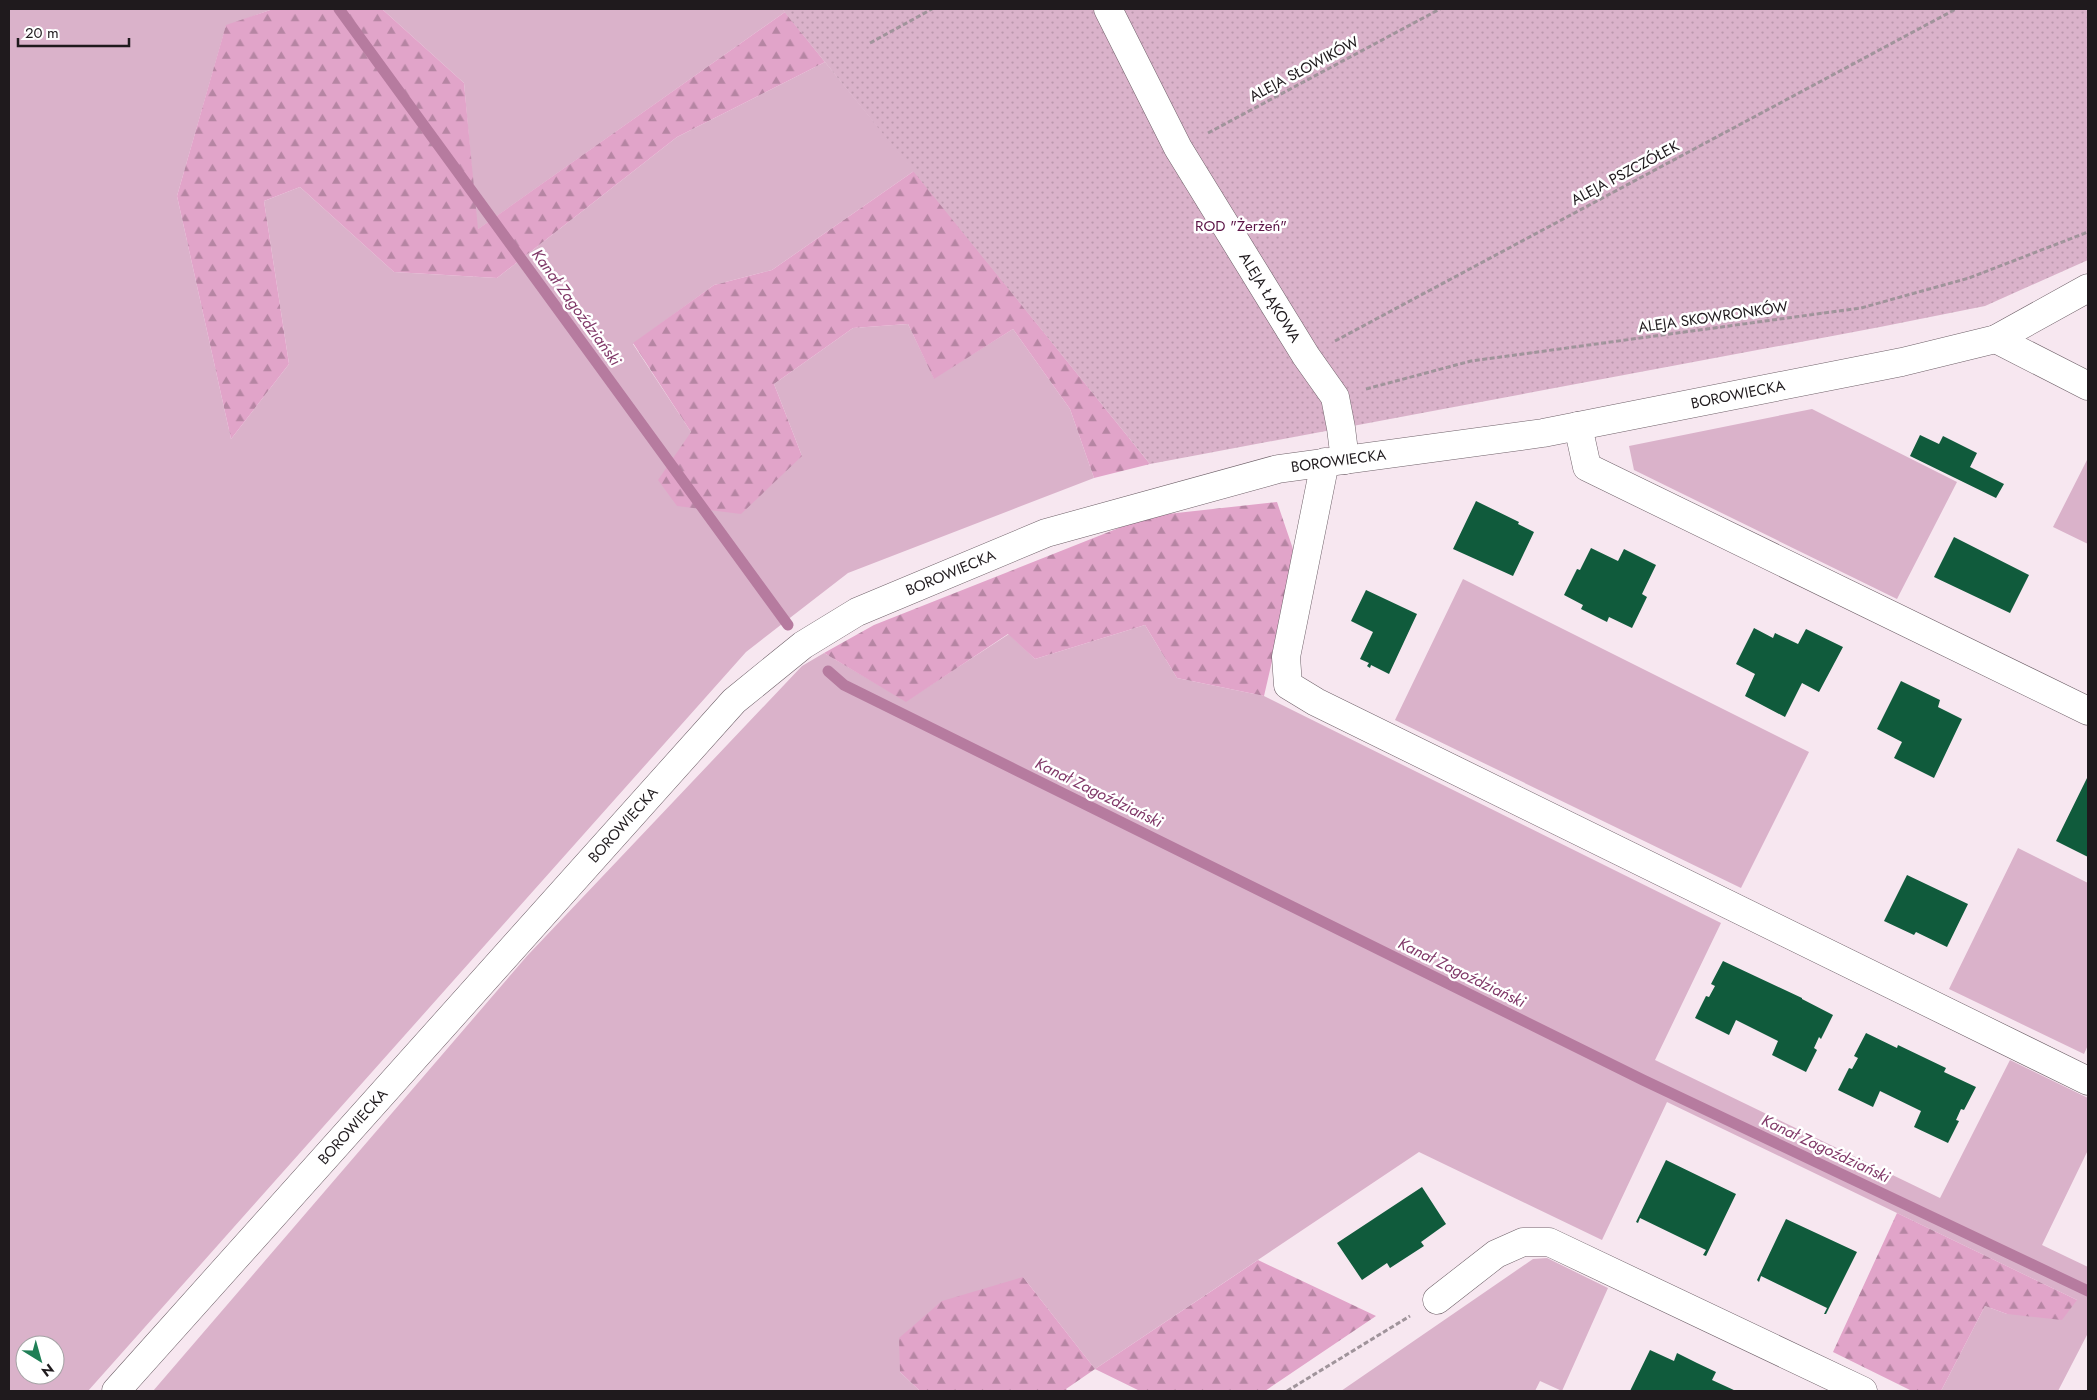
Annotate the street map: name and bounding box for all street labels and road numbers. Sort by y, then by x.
street label: ALEJA SŁOWIKÓW [1245,31,1363,107]
street label: ALEJA PSZCZÓŁEK [1567,135,1683,211]
street label: ALEJA ŁĄKOWA [1234,248,1306,347]
street label: ALEJA SKOWRONKÓW [1637,296,1789,338]
street label: BOROWIECKA [1689,374,1787,415]
street label: BOROWIECKA [1290,443,1387,478]
street label: BOROWIECKA [902,544,999,601]
street label: BOROWIECKA [583,782,663,868]
street label: BOROWIECKA [313,1084,393,1169]

